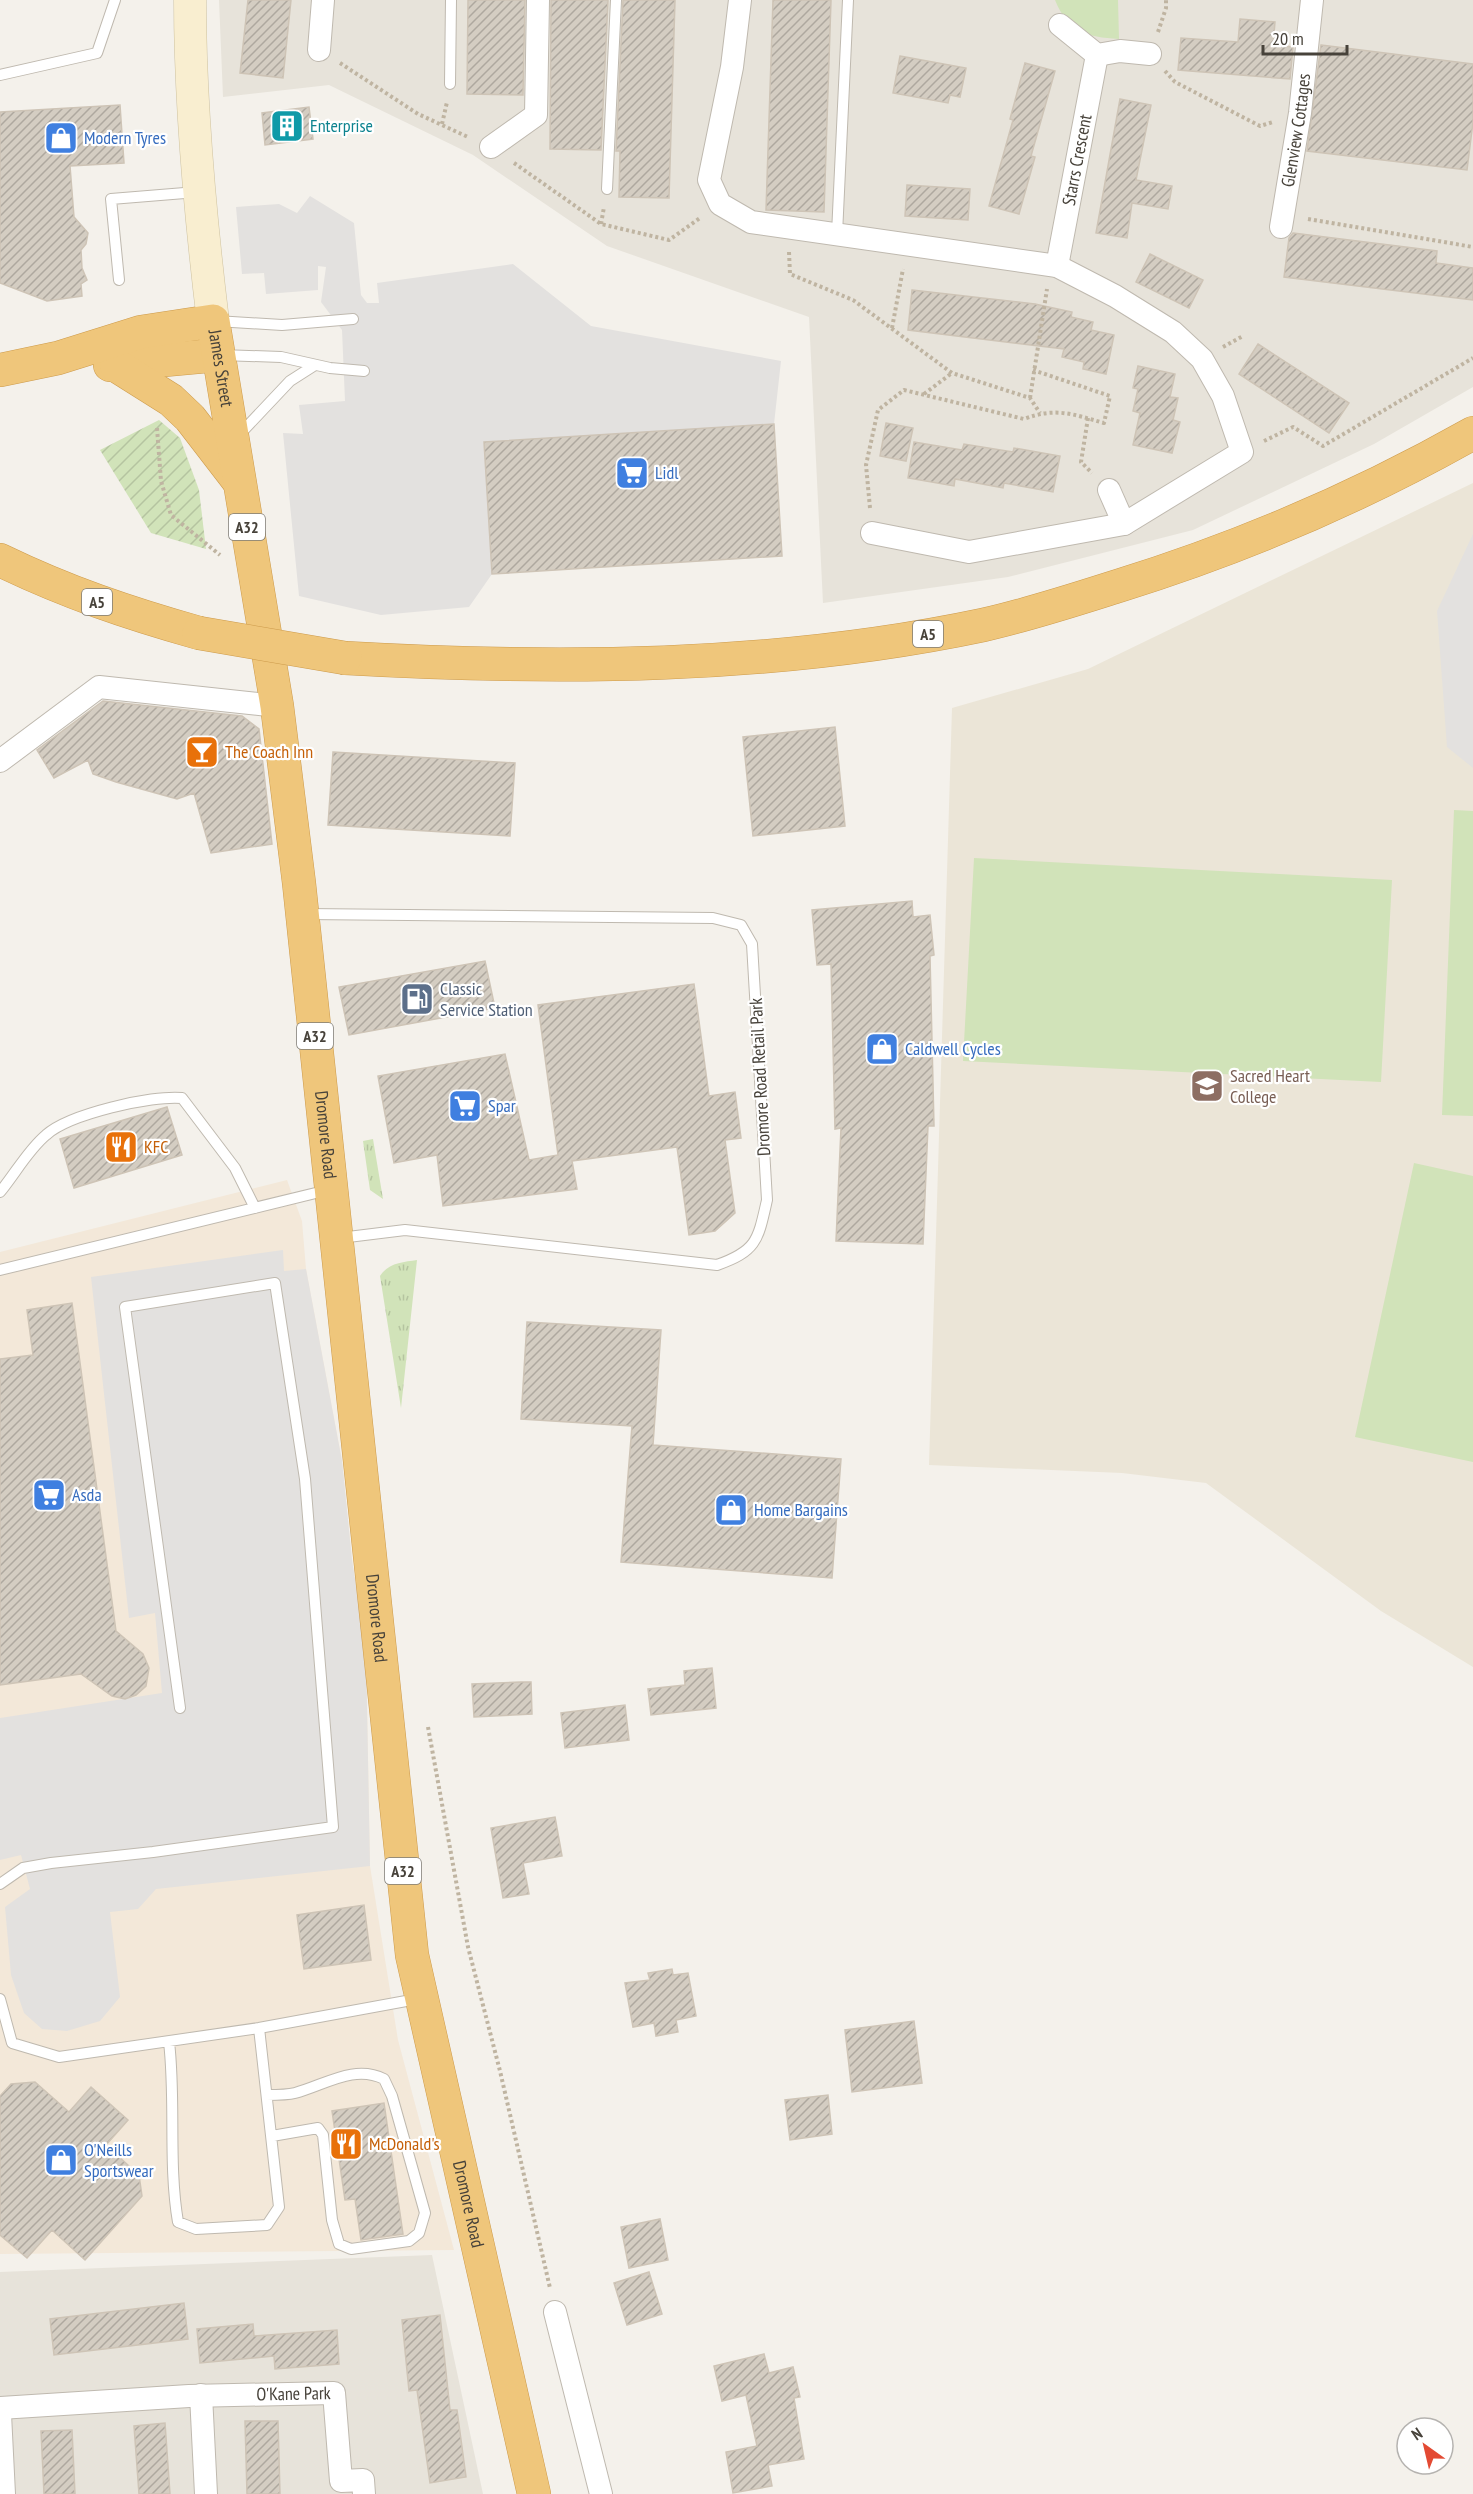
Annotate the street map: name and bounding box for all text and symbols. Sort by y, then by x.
scale bar [1263,18,1347,56]
text: 20 m [1272,27,1304,50]
street label: Glenview Cottages [1276,72,1315,189]
building icon: Enterprise [269,108,305,144]
street label: Starrs Crescent [1057,112,1097,207]
place label: Enterprise [310,114,373,137]
shop icon: Modern Tyres [43,120,79,156]
place label: Modern Tyres [84,126,166,149]
street label: James Street [203,327,239,409]
supermarket icon: Lidl [614,455,650,491]
place label: Lidl [655,461,679,484]
road number: A32 [229,514,265,540]
road number: A5 [82,589,112,615]
road number: A5 [913,621,943,647]
bar icon: The Coach Inn [184,734,220,770]
place label: The Coach Inn [225,740,313,763]
place label: Classic Service Station [440,977,533,1021]
fuel station icon: Classic Service Station [399,981,435,1017]
street label: Dromore Road Retail Park [744,997,775,1157]
road number: A32 [297,1023,333,1049]
shop icon: Caldwell Cycles [864,1031,900,1067]
place label: Caldwell Cycles [905,1037,1001,1060]
place label: Sacred Heart College [1230,1064,1310,1108]
school or university icon: Sacred Heart College [1189,1068,1225,1104]
supermarket icon: Spar [447,1088,483,1124]
street label: Dromore Road [310,1090,342,1180]
place label: Spar [488,1094,516,1117]
restaurant icon: KFC [103,1129,139,1165]
place label: KFC [144,1135,169,1158]
supermarket icon: Asda [31,1477,67,1513]
place label: Asda [72,1483,102,1506]
shop icon: Home Bargains [713,1492,749,1528]
place label: Home Bargains [754,1498,848,1521]
street label: Dromore Road [361,1573,393,1663]
road number: A32 [385,1858,421,1884]
restaurant icon: McDonald's [328,2126,364,2162]
place label: McDonald's [369,2132,440,2155]
place label: O'Neills Sportswear [84,2138,154,2182]
shop icon: O'Neills Sportswear [43,2142,79,2178]
street label: Dromore Road [448,2158,490,2250]
street label: O'Kane Park [256,2381,331,2406]
north arrow [1395,2416,1455,2476]
text: N [1407,2423,1426,2444]

